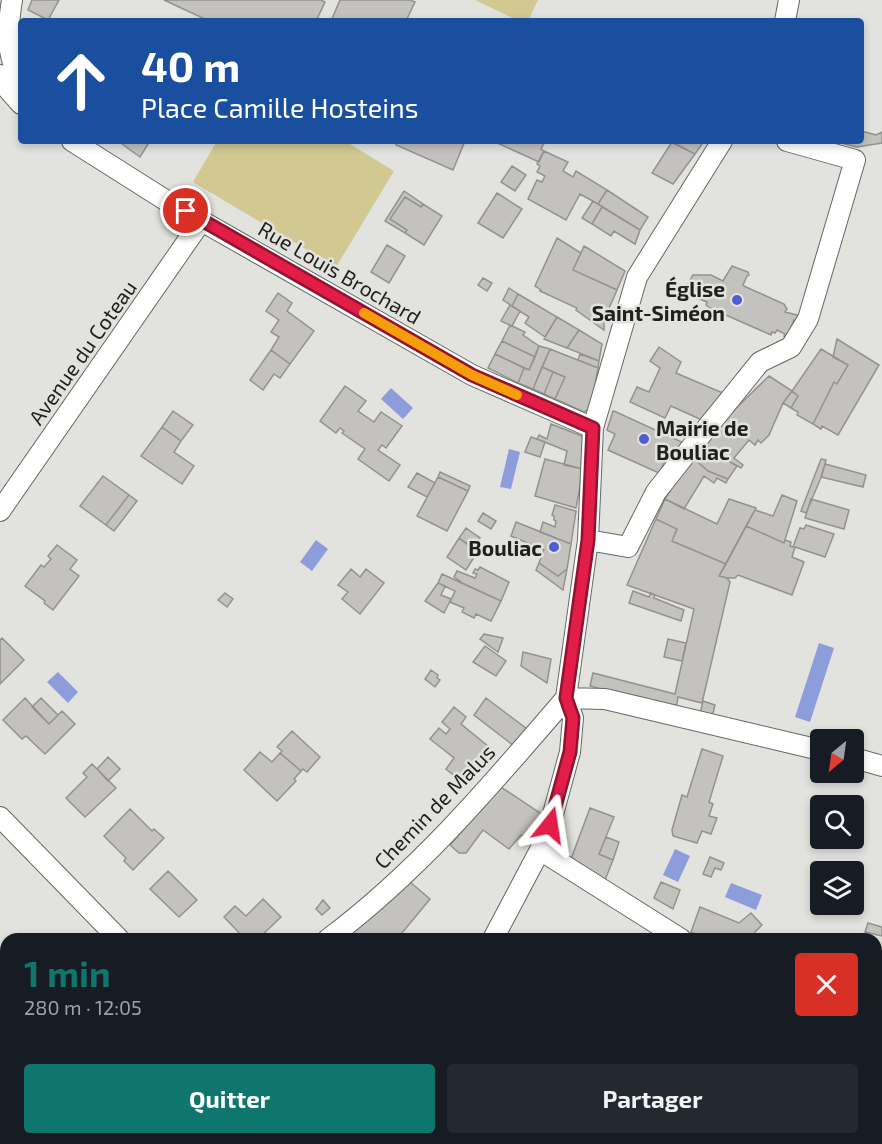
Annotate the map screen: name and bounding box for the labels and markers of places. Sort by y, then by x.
pin [160,185,211,236]
place label: Église Saint-Siméon [592,276,725,325]
marker: Église Saint-Siméon [730,293,744,307]
place label: Mairie de Bouliac [656,415,749,464]
marker: Mairie de Bouliac [637,432,651,446]
place label: Bouliac [468,535,542,560]
marker: Bouliac [547,540,561,554]

